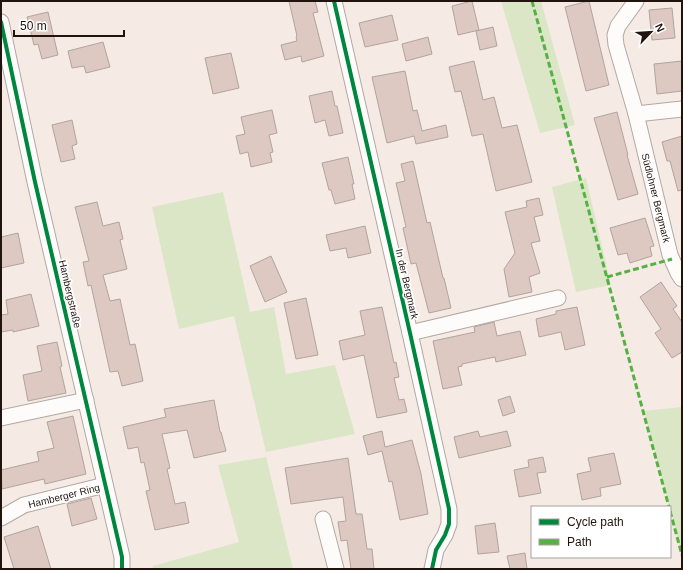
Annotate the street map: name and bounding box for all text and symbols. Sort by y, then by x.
scale bar [14,12,124,38]
north arrow [631,12,671,52]
text: 50 m [20,19,47,33]
text: N [653,22,667,34]
street label: Südlohner Bergmark [640,152,673,245]
street label: In der Bergmark [394,248,421,321]
street label: Hambergstraße [57,259,83,330]
street label: Hamberger Ring [27,482,101,510]
legend [531,506,671,558]
text: Cycle path [567,515,624,529]
text: Path [567,535,592,549]

